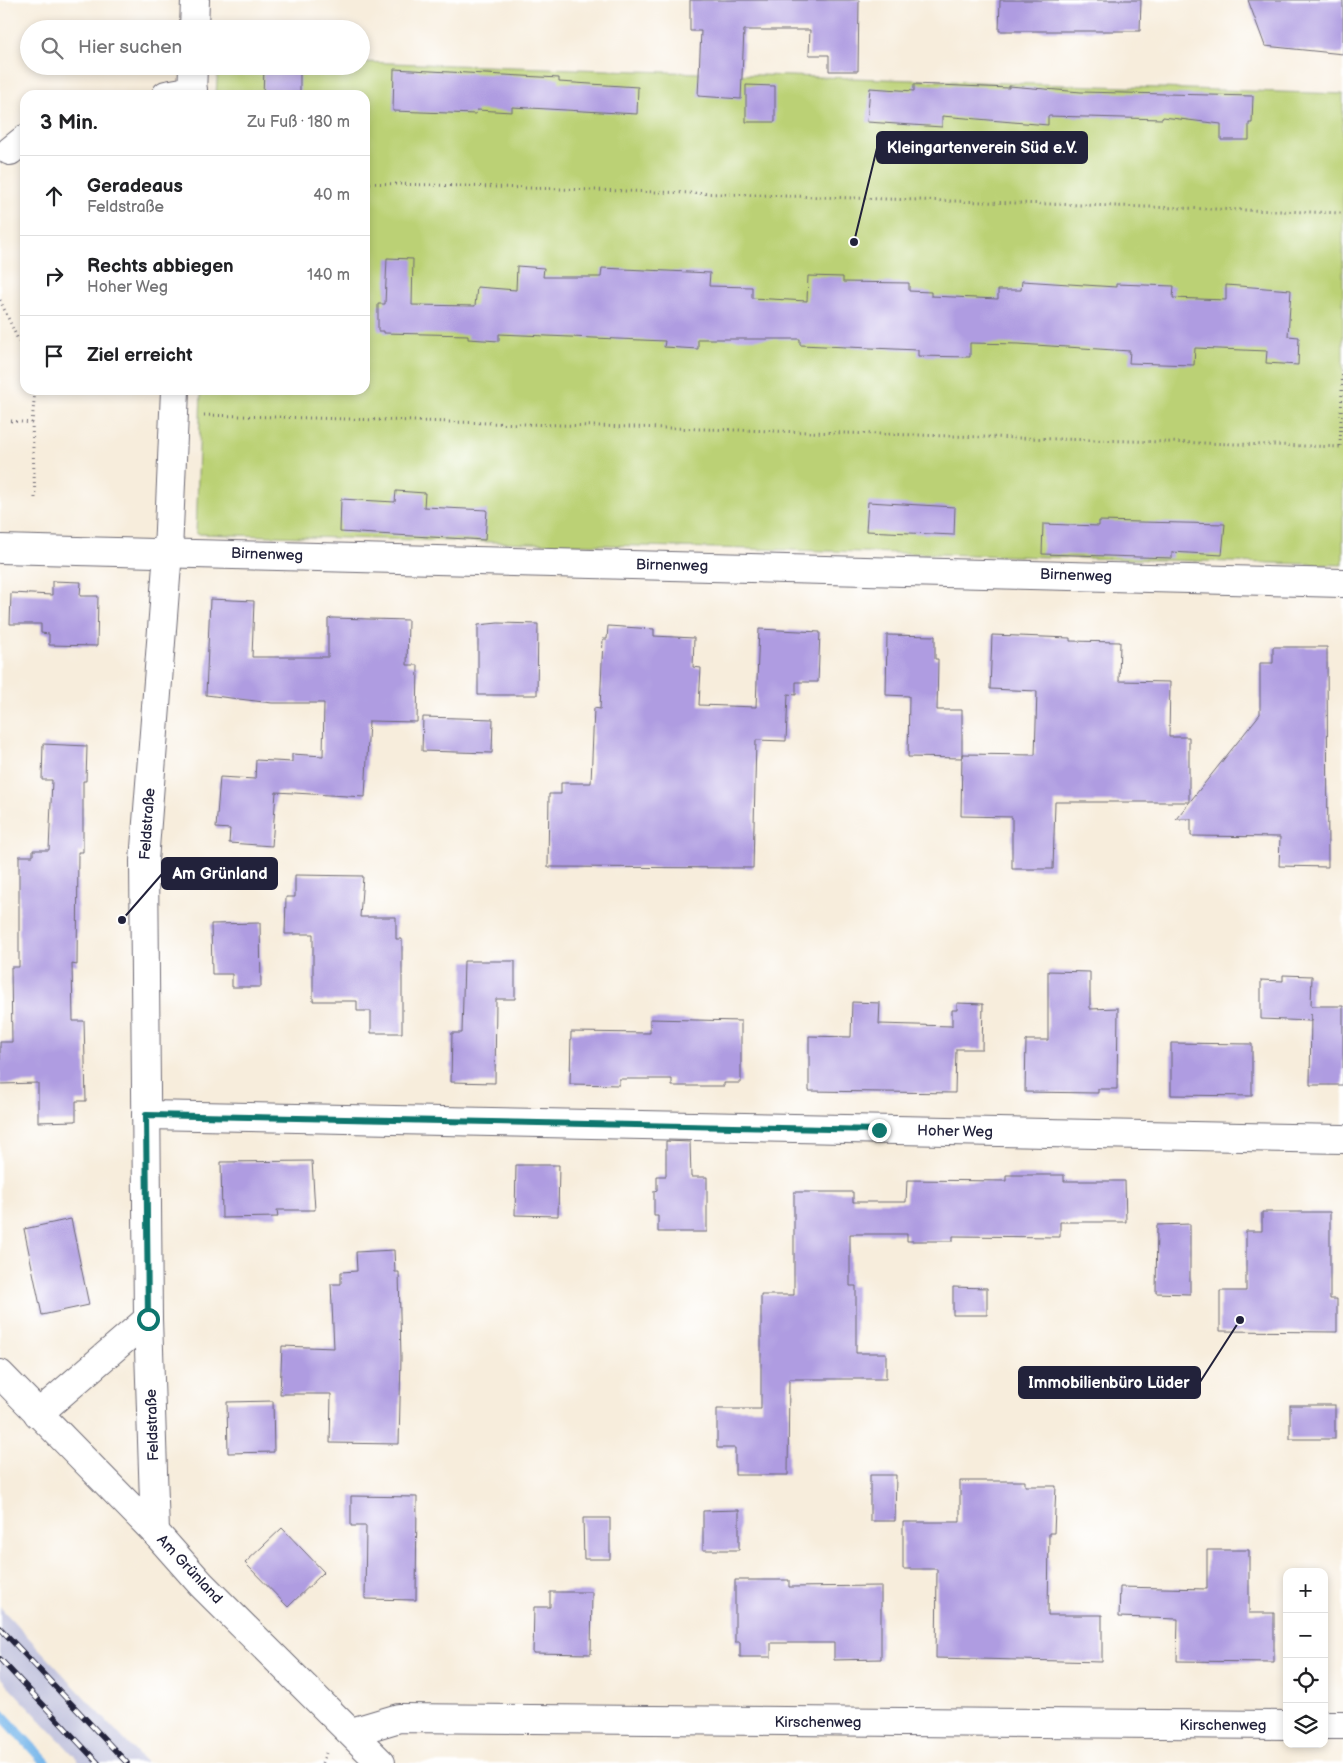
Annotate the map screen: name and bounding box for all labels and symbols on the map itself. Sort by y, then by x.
callout: Kleingartenverein Süd e.V. [877,132,1087,163]
text: Kleingartenverein Süd e.V. [887,139,1078,158]
street label: Birnenweg [230,544,303,565]
street label: Birnenweg [636,555,708,576]
street label: Birnenweg [1039,565,1112,586]
street label: Feldstraße [136,787,159,861]
callout: Am Grünland [162,858,277,889]
text: Am Grünland [172,865,268,884]
route end [868,1119,891,1142]
street label: Hoher Weg [917,1121,993,1142]
route start [137,1308,160,1331]
callout: Immobilienbüro Lüder [1019,1367,1200,1398]
text: Immobilienbüro Lüder [1028,1374,1190,1393]
street label: Feldstraße [142,1389,163,1461]
street label: Am Grünland [153,1531,227,1608]
street label: Kirschenweg [774,1713,862,1732]
street label: Kirschenweg [1179,1716,1267,1735]

